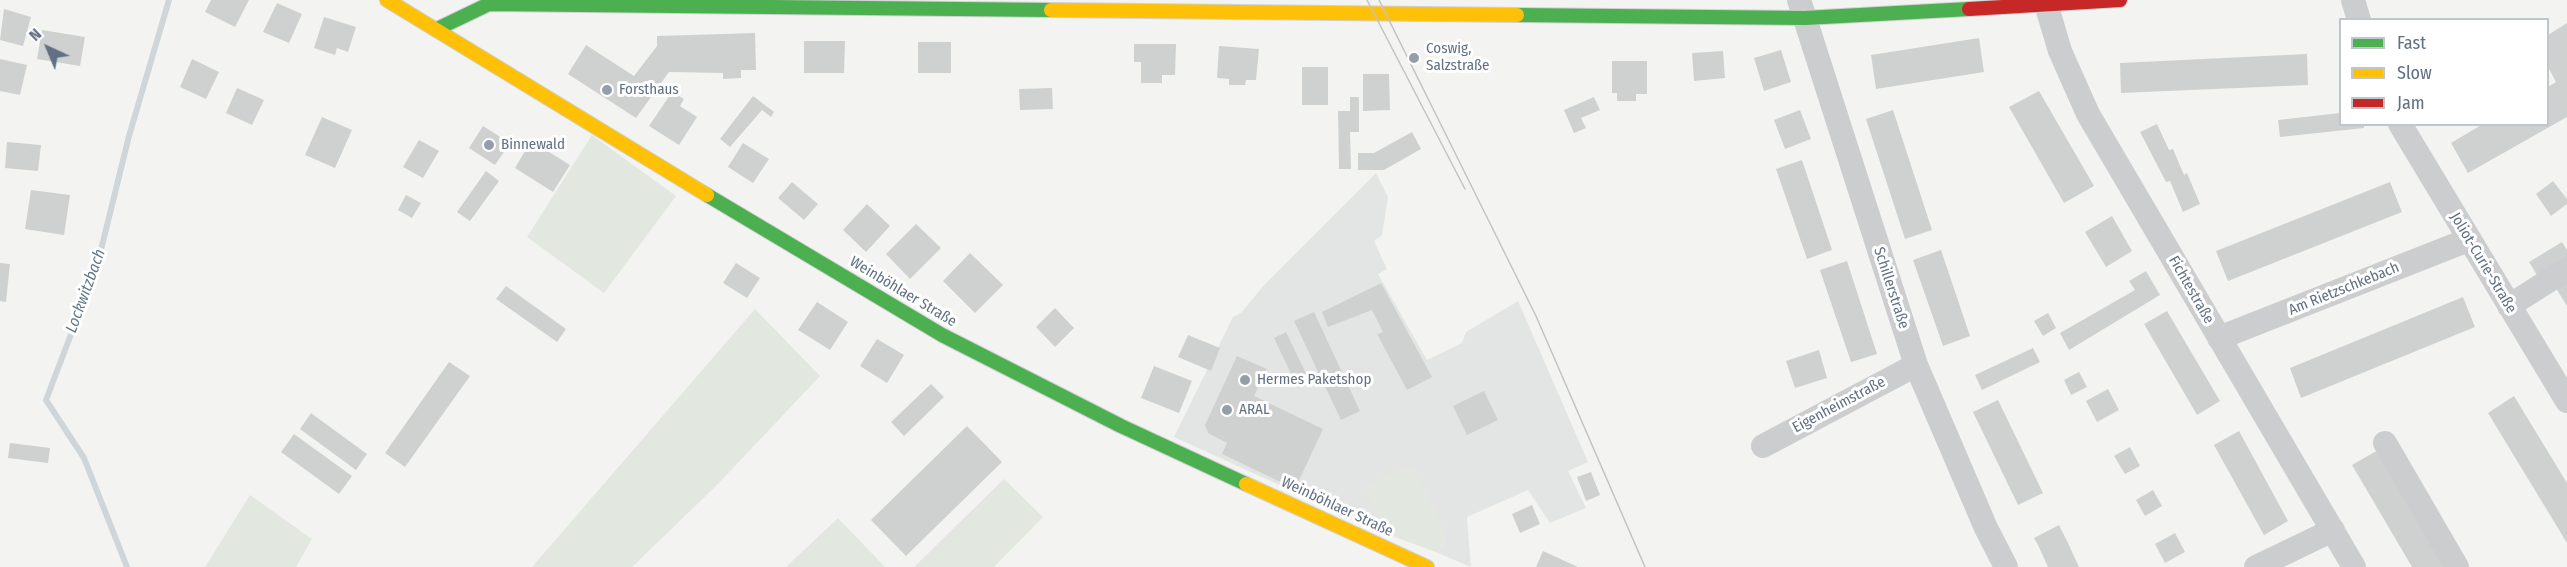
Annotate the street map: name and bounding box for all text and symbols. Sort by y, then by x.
north arrow [18,18,78,78]
legend [2339,18,2549,126]
text: N [25,25,45,45]
text: Fast [2397,32,2426,54]
place label: Coswig, Salzstraße [1426,40,1489,75]
marker: Coswig, Salzstraße [1407,51,1421,65]
text: Slow [2397,62,2432,84]
place label: Forsthaus [619,81,679,99]
marker: Forsthaus [600,83,614,97]
text: Jam [2397,92,2425,114]
place label: Binnewald [501,136,565,154]
marker: Binnewald [482,138,496,152]
street label: Joliot-Curie-Straße [2446,210,2520,316]
street label: Schillerstraße [1869,245,1913,331]
water label: Lockwitzbach [62,247,110,335]
street label: Weinböhlaer Straße [846,253,960,331]
street label: Fichtestraße [2164,253,2218,327]
street label: Am Rietzschkebach [2286,259,2402,319]
place label: Hermes Paketshop [1257,371,1371,389]
marker: Hermes Paketshop [1238,373,1252,387]
street label: Eigenheimstraße [1790,373,1888,437]
place label: ARAL [1239,401,1270,419]
marker: ARAL [1220,403,1234,417]
street label: Weinböhlaer Straße [1278,473,1396,541]

